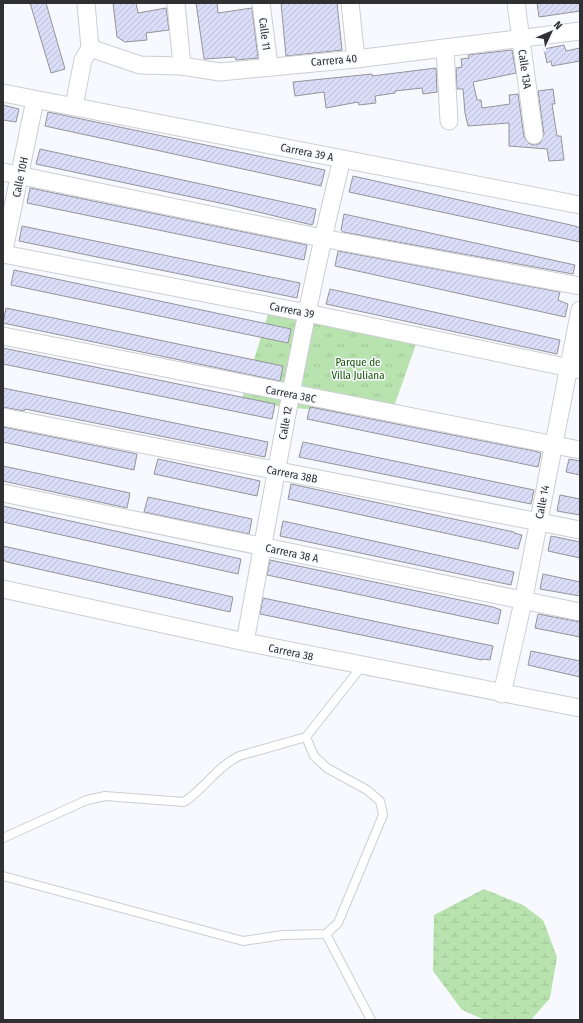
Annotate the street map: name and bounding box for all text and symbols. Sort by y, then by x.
north arrow [531,12,571,52]
street label: Calle 11 [256,17,273,51]
text: N [551,19,565,32]
street label: Calle 13A [515,49,534,90]
street label: Carrera 40 [310,52,358,69]
street label: Carrera 39 A [279,141,335,164]
street label: Calle 10H [10,156,31,199]
street label: Carrera 39 [268,300,315,321]
park label: Parque de Villa Juliana [331,356,385,382]
street label: Carrera 38C [265,383,318,406]
street label: Calle 12 [276,405,295,441]
street label: Carrera 38B [265,463,318,486]
street label: Calle 14 [533,483,552,520]
street label: Carrera 38 A [264,542,320,566]
street label: Carrera 38 [267,641,315,664]

